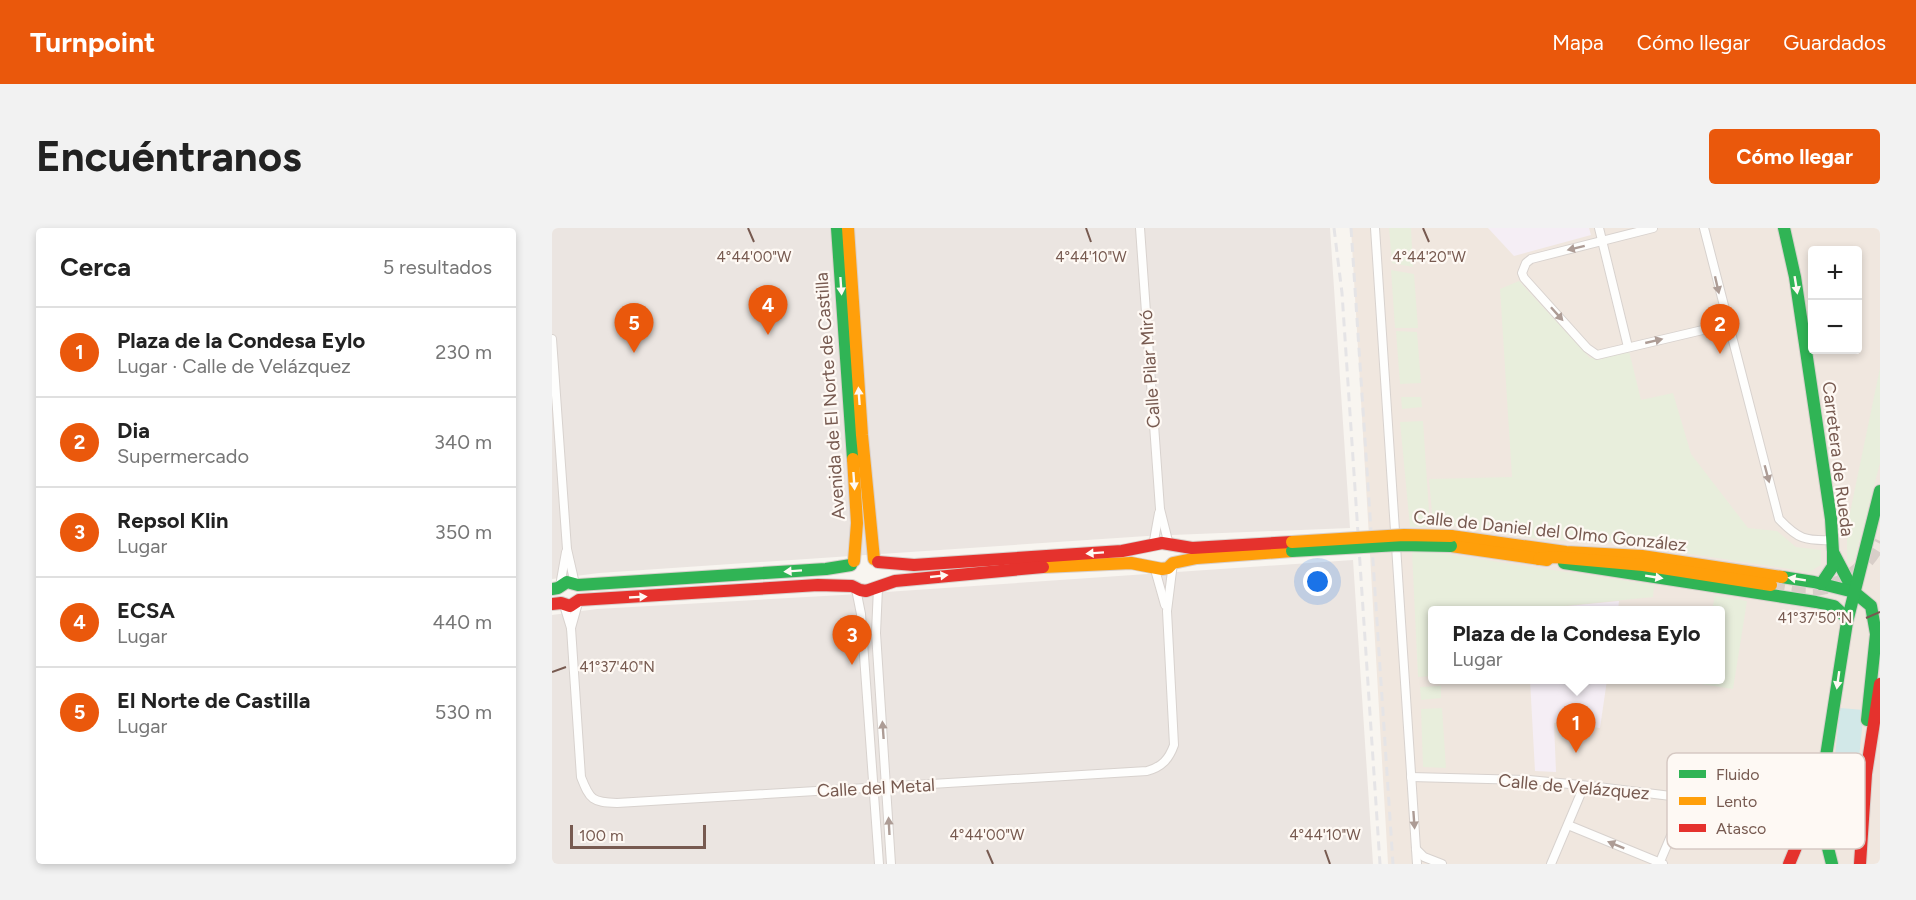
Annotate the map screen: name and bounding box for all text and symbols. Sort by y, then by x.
text: Turnpoint [30,25,155,59]
text: Mapa [1552,30,1604,55]
text: Cómo llegar [1637,30,1750,55]
text: Guardados [1783,30,1886,55]
button: Cómo llegar [1709,129,1880,184]
text: Encuéntranos [36,131,302,182]
one-way arrow [1567,243,1586,253]
map controls [1808,246,1862,354]
button: + [1808,246,1862,300]
text: 4°44'00"W [717,248,792,266]
text: 4°44'10"W [1055,248,1127,266]
text: 4°44'20"W [1392,248,1466,266]
text: Cerca [60,251,131,283]
text: 5 resultados [383,255,492,279]
street label: Avenida de El Norte de Castilla [810,271,850,521]
one-way arrow [1713,276,1723,294]
one-way arrow [1791,276,1800,295]
one-way arrow [836,277,845,296]
pin: 4 [748,285,788,335]
button: − [1808,300,1862,354]
pin: 5 [614,304,653,353]
pin: 2 [1700,304,1740,354]
one-way arrow [1550,306,1563,321]
street label: Calle Pilar Miró [1135,309,1165,429]
text: Plaza de la Condesa Eylo [117,327,365,354]
one-way arrow [1645,336,1664,346]
text: 1 [75,340,84,364]
text: 230 m [435,340,492,364]
text: Lugar · Calle de Velázquez [117,354,351,378]
street label: Carretera de Rueda [1818,380,1858,538]
one-way arrow [855,387,864,406]
text: Dia [117,417,150,444]
text: 2 [74,430,85,454]
text: 340 m [434,430,492,454]
text: Supermercado [117,444,249,468]
one-way arrow [1762,464,1772,483]
one-way arrow [849,471,858,490]
street label: Calle de Daniel del Olmo González [1412,506,1688,556]
text: Repsol Klin [117,507,229,534]
text: 3 [74,520,85,544]
text: 350 m [435,520,492,544]
text: Lugar [117,534,167,558]
one-way arrow [1086,548,1105,558]
one-way arrow [783,567,802,576]
your location [1303,567,1332,596]
one-way arrow [929,571,948,581]
one-way arrow [1644,573,1663,582]
one-way arrow [1787,574,1806,583]
one-way arrow [628,593,647,602]
text: ECSA [117,597,175,624]
popup [1428,606,1725,684]
text: 41°37'50"N [1778,609,1852,627]
text: 4 [73,610,86,634]
text: 440 m [432,610,492,634]
pin: 3 [832,616,872,665]
text: Plaza de la Condesa Eylo [1452,620,1701,647]
text: Lugar [117,624,167,648]
text: Lugar [1452,647,1503,671]
text: 41°37'40"N [579,658,655,676]
one-way arrow [1834,670,1843,689]
text: El Norte de Castilla [117,687,310,714]
text: 5 [74,700,85,724]
text: 530 m [435,700,492,724]
pin: 1 [1556,704,1596,753]
text: Lugar [117,714,167,738]
one-way arrow [878,720,888,739]
legend [1667,753,1865,849]
text: Fluido [1716,765,1760,784]
street label: Calle de Velázquez [1497,769,1651,805]
street label: Calle del Metal [816,774,936,802]
text: Lento [1716,792,1757,811]
one-way arrow [1409,811,1418,830]
one-way arrow [884,817,894,836]
text: Atasco [1716,819,1766,838]
scale bar [570,822,706,850]
text: 100 m [579,826,624,845]
text: 4°44'00"W [950,826,1025,844]
text: 4°44'10"W [1289,826,1361,844]
one-way arrow [1606,840,1624,850]

